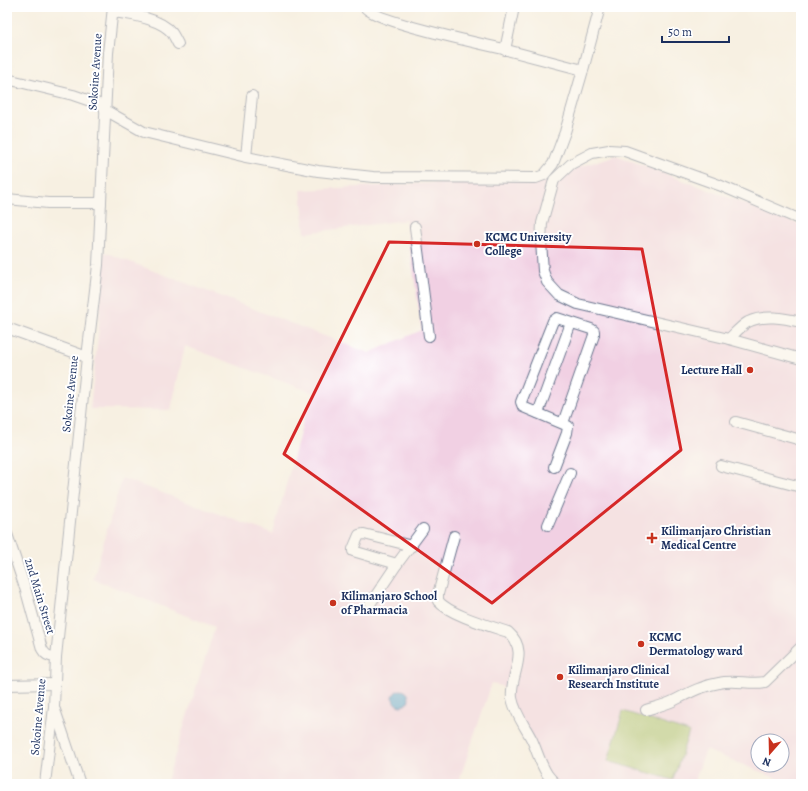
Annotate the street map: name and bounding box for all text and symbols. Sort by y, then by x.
scale bar [662,18,729,44]
text: 50 m [668,24,692,40]
street label: Sokoine Avenue [84,33,106,111]
place label: KCMC University College [485,229,572,259]
marker: KCMC University College [472,239,482,249]
street label: Sokoine Avenue [58,355,82,433]
place label: Lecture Hall [681,362,743,378]
marker: Lecture Hall [745,365,755,375]
place label: Kilimanjaro Christian Medical Centre [661,523,771,553]
marker: Kilimanjaro Christian Medical Centre [646,532,658,544]
street label: 2nd Main Street [21,556,59,636]
place label: Kilimanjaro School of Pharmacia [341,588,438,618]
marker: Kilimanjaro School of Pharmacia [328,598,338,608]
place label: KCMC Dermatology ward [649,629,743,659]
marker: KCMC Dermatology ward [636,639,646,649]
place label: Kilimanjaro Clinical Research Institute [568,662,670,692]
marker: Kilimanjaro Clinical Research Institute [555,672,565,682]
street label: Sokoine Avenue [27,678,49,756]
north arrow [750,733,790,773]
text: N [760,754,773,770]

